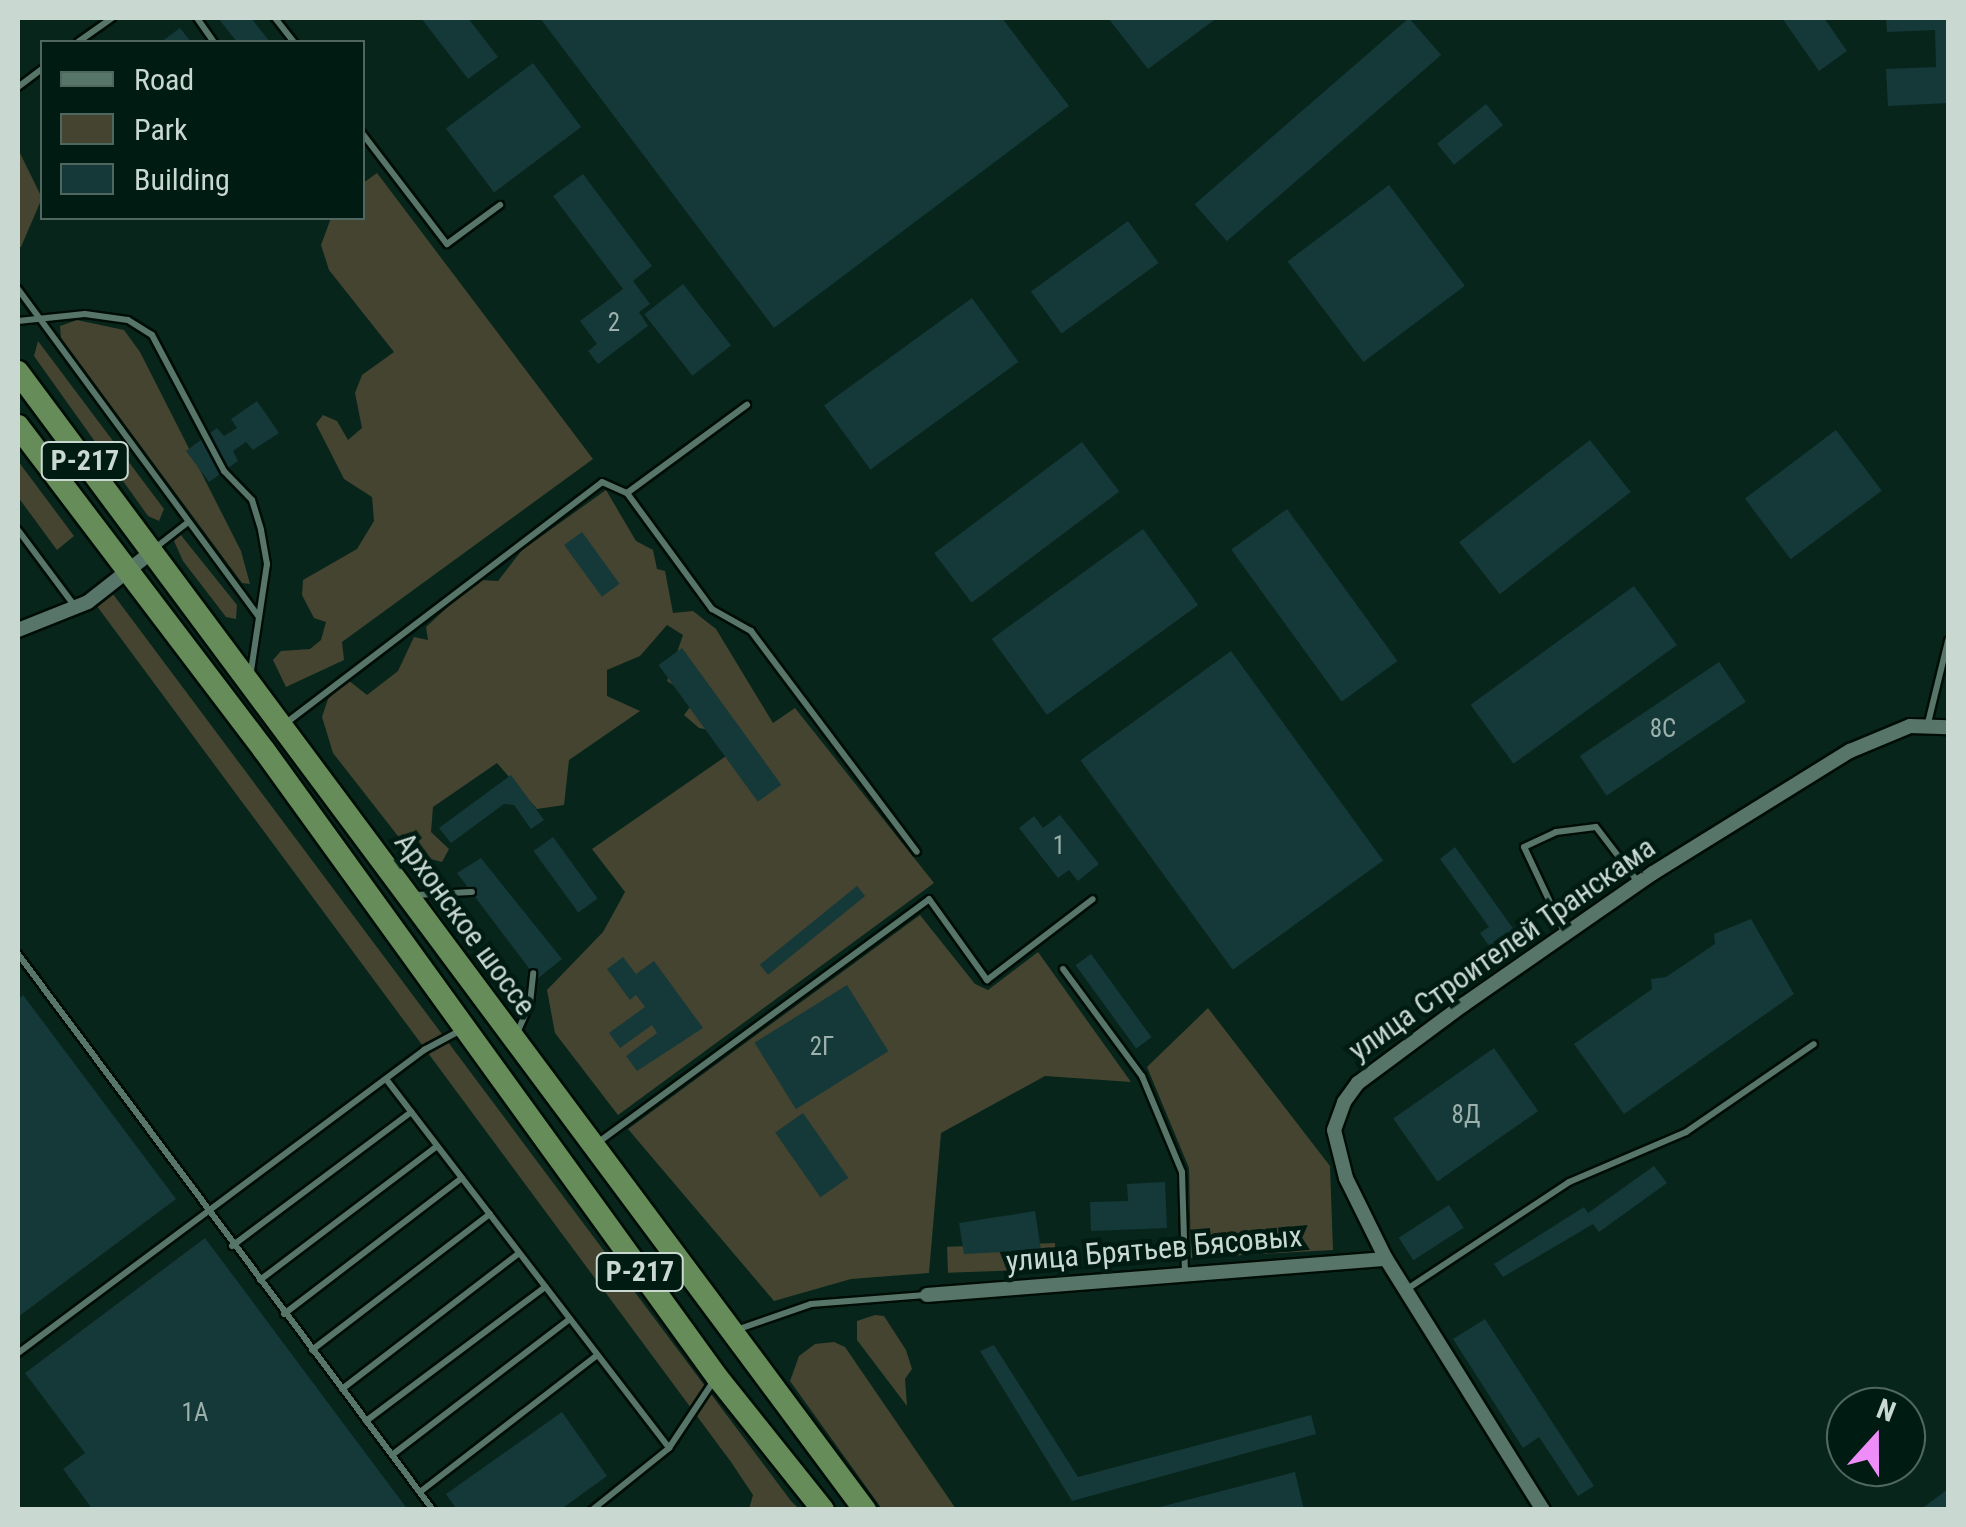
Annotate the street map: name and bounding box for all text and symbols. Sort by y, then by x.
legend [40,40,365,220]
text: Road [134,62,194,97]
text: Park [134,112,188,147]
text: Building [134,162,230,197]
house number: 2 [608,308,620,338]
road number: Р-217 [40,438,130,484]
house number: 8C [1650,714,1676,744]
street label: Архонское шоссе [387,826,543,1022]
street label: улица Строителей Транскама [1342,829,1662,1069]
house number: 1 [1053,831,1065,861]
house number: 2Г [810,1032,834,1062]
house number: 8Д [1452,1100,1480,1130]
street label: улица Брятьев Бясовых [1005,1218,1303,1280]
road number: Р-217 [595,1249,685,1295]
north arrow [1826,1387,1926,1487]
text: N [1872,1392,1900,1429]
house number: 1А [182,1398,208,1428]

